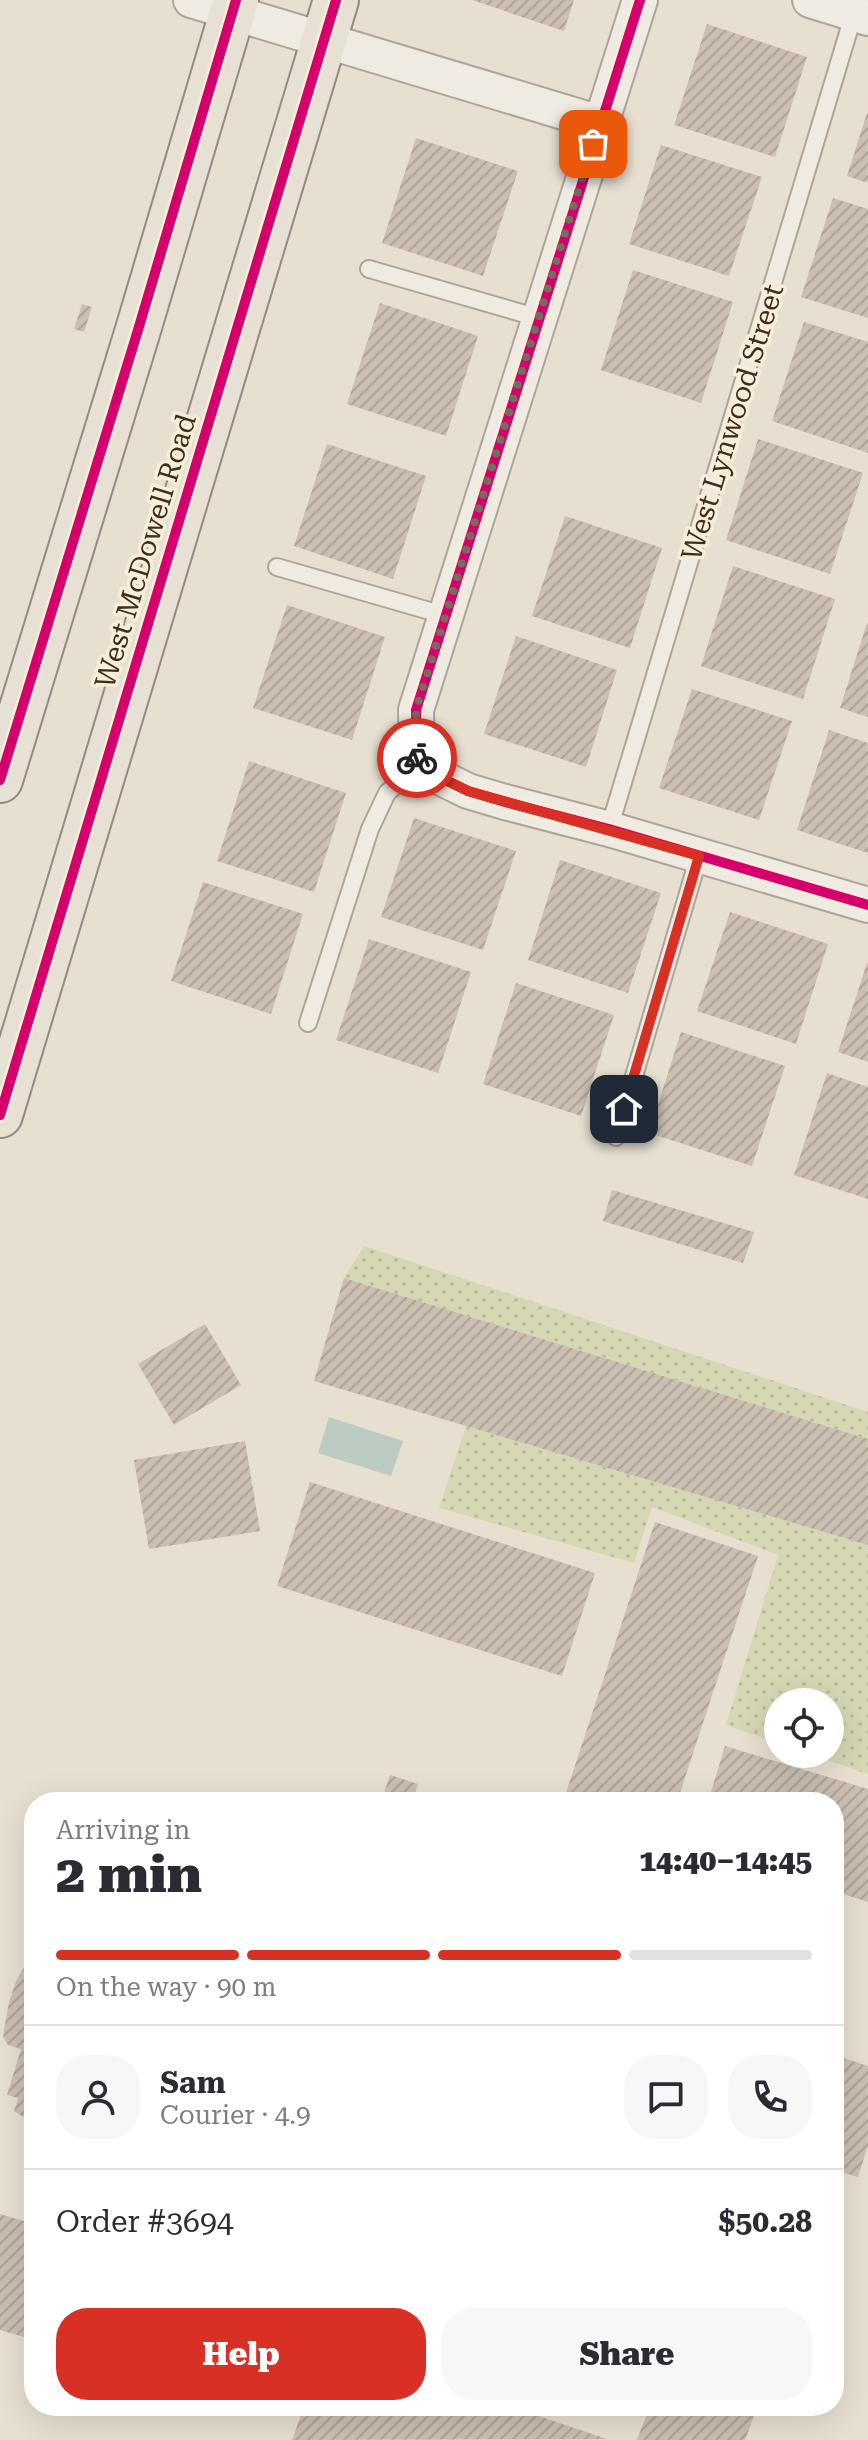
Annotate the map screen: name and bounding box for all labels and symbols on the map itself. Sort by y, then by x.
pin [559,110,627,178]
street label: West Lynwood Street [675,280,790,564]
street label: West McDowell Road [88,410,203,692]
courier [377,718,457,798]
pin [590,1075,658,1143]

